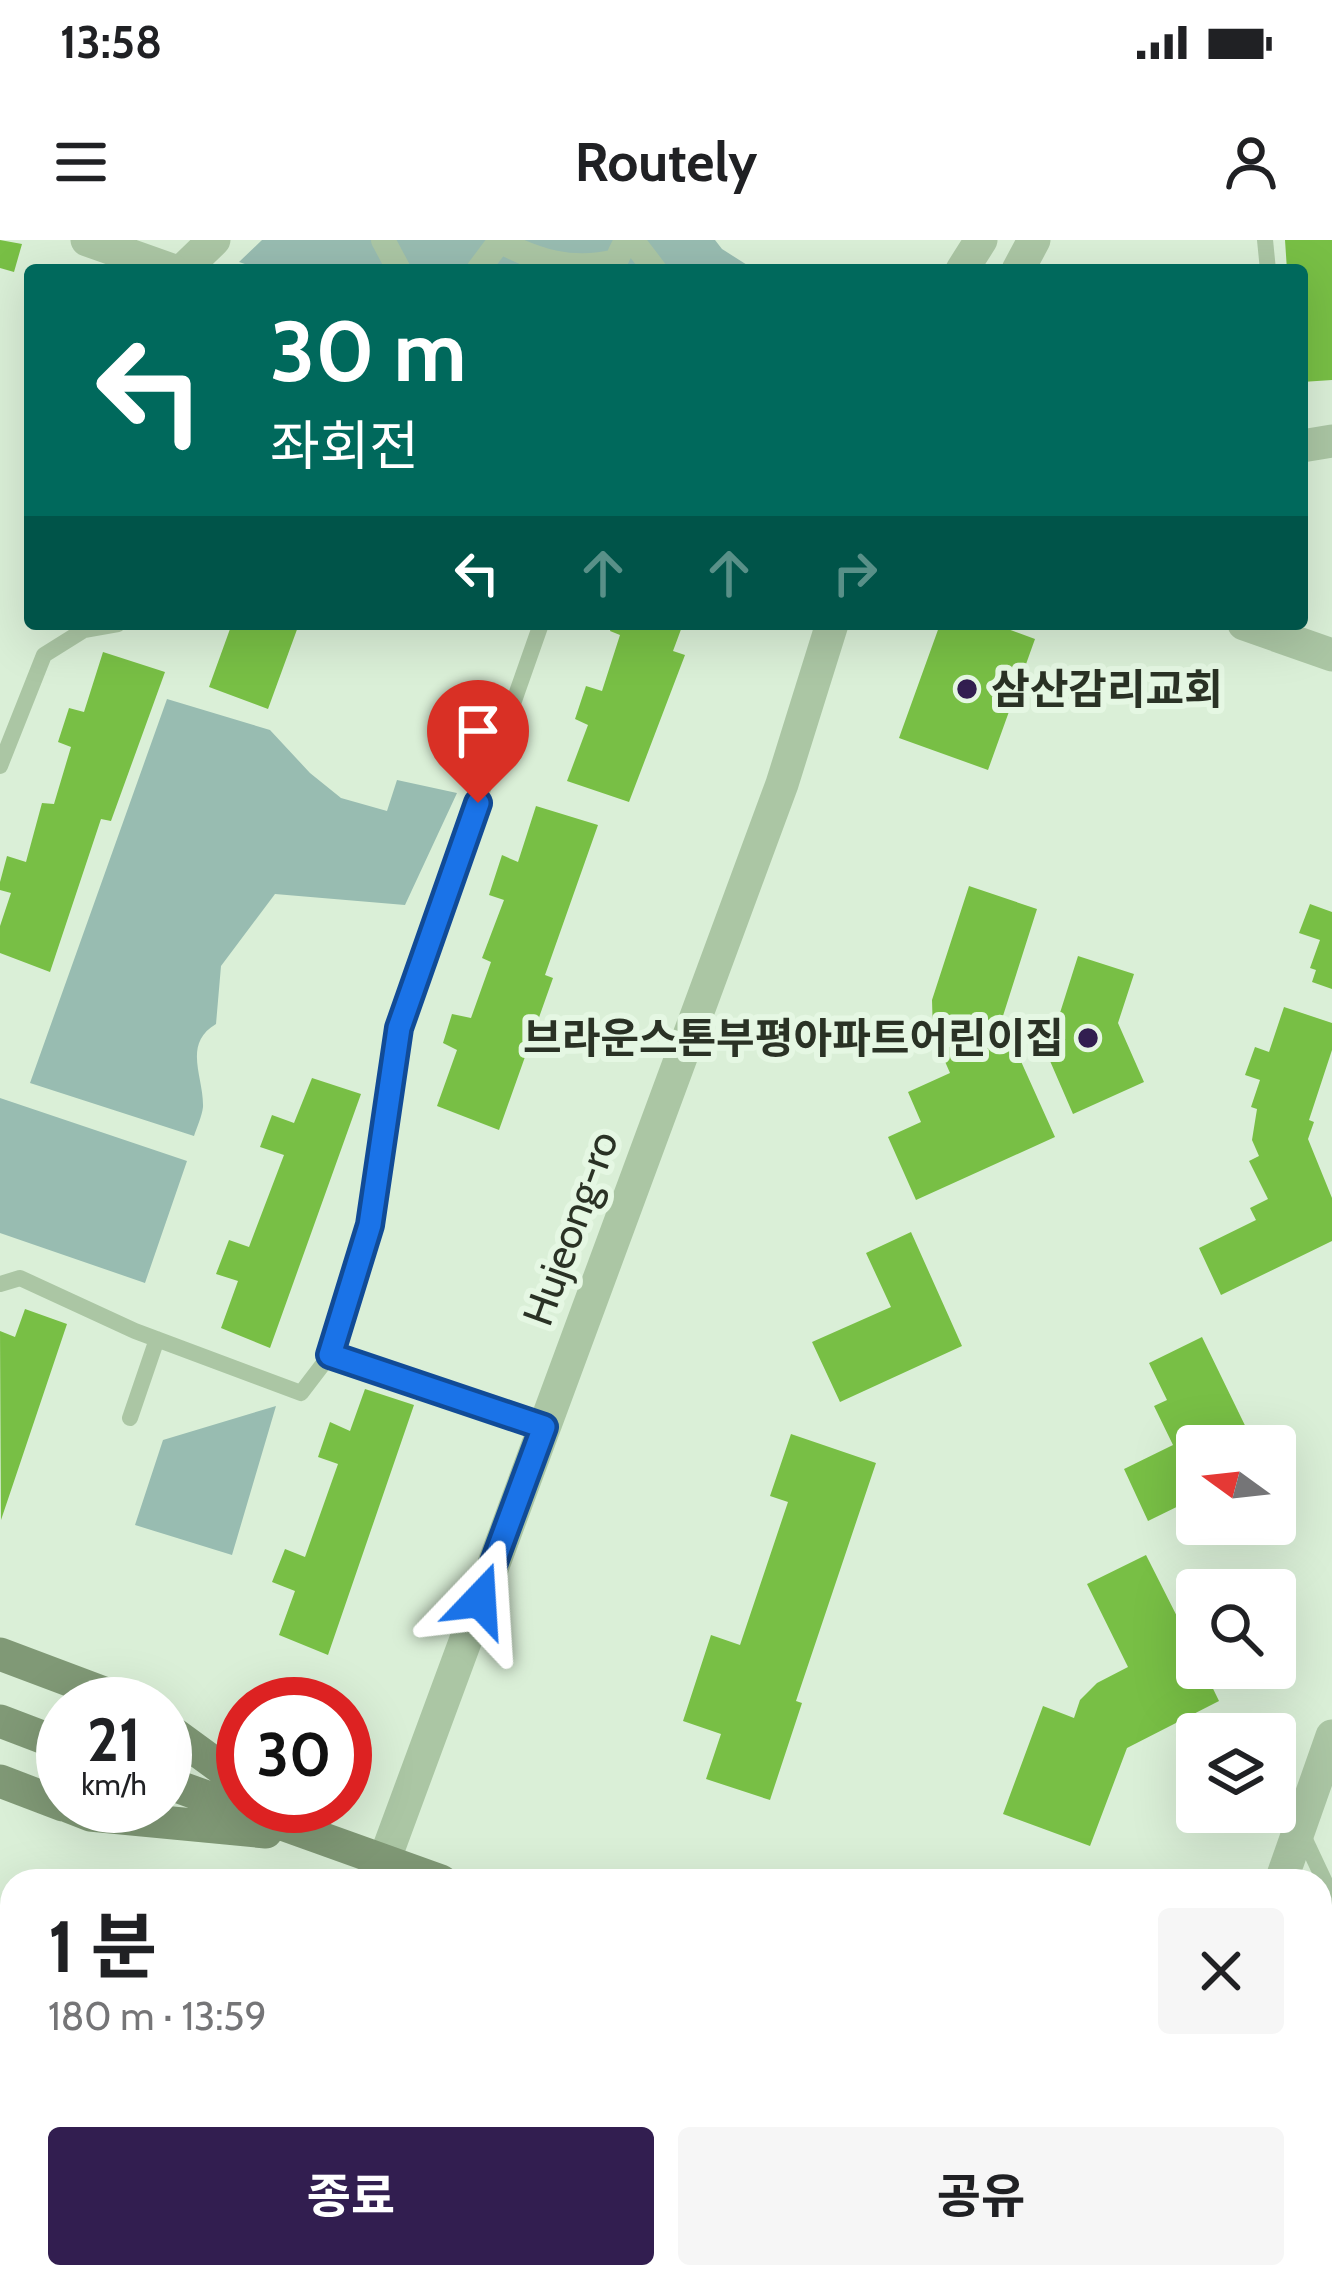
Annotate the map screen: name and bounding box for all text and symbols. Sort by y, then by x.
text: 13:58 [60,15,162,69]
icon: menu [48,129,114,195]
text: Routely [575,129,757,195]
icon: person [1218,129,1284,195]
text: 30 m [270,300,466,402]
icon: left [72,312,228,468]
text: 좌회전 [270,413,419,479]
icon: left [444,540,510,606]
icon: ahead [570,540,636,606]
icon: ahead [696,540,762,606]
icon: right [822,540,888,606]
place label: 삼산감리교회 [991,663,1223,715]
marker: 삼산감리교회 [954,676,980,702]
pin [427,680,529,803]
icon: arrive [445,698,511,764]
place label: 브라운스톤부평아파트어린이집 [523,1012,1064,1064]
marker: 브라운스톤부평아파트어린이집 [1075,1025,1101,1051]
street label: Hujeong-ro [511,1124,629,1332]
north arrow [1176,1425,1296,1545]
map controls [1176,1425,1296,1833]
position arrow [417,1537,543,1663]
button: search [1176,1569,1296,1689]
speed limit sign: 30 [216,1677,372,1833]
text: 21 [87,1703,141,1776]
button: layers [1176,1713,1296,1833]
text: km/h [81,1766,147,1803]
text: 1 분 [48,1903,157,1990]
button: close [1158,1908,1284,2034]
text: 180 m · 13:59 [48,1992,267,2040]
button: 종료 [48,2127,654,2265]
button: 공유 [678,2127,1284,2265]

